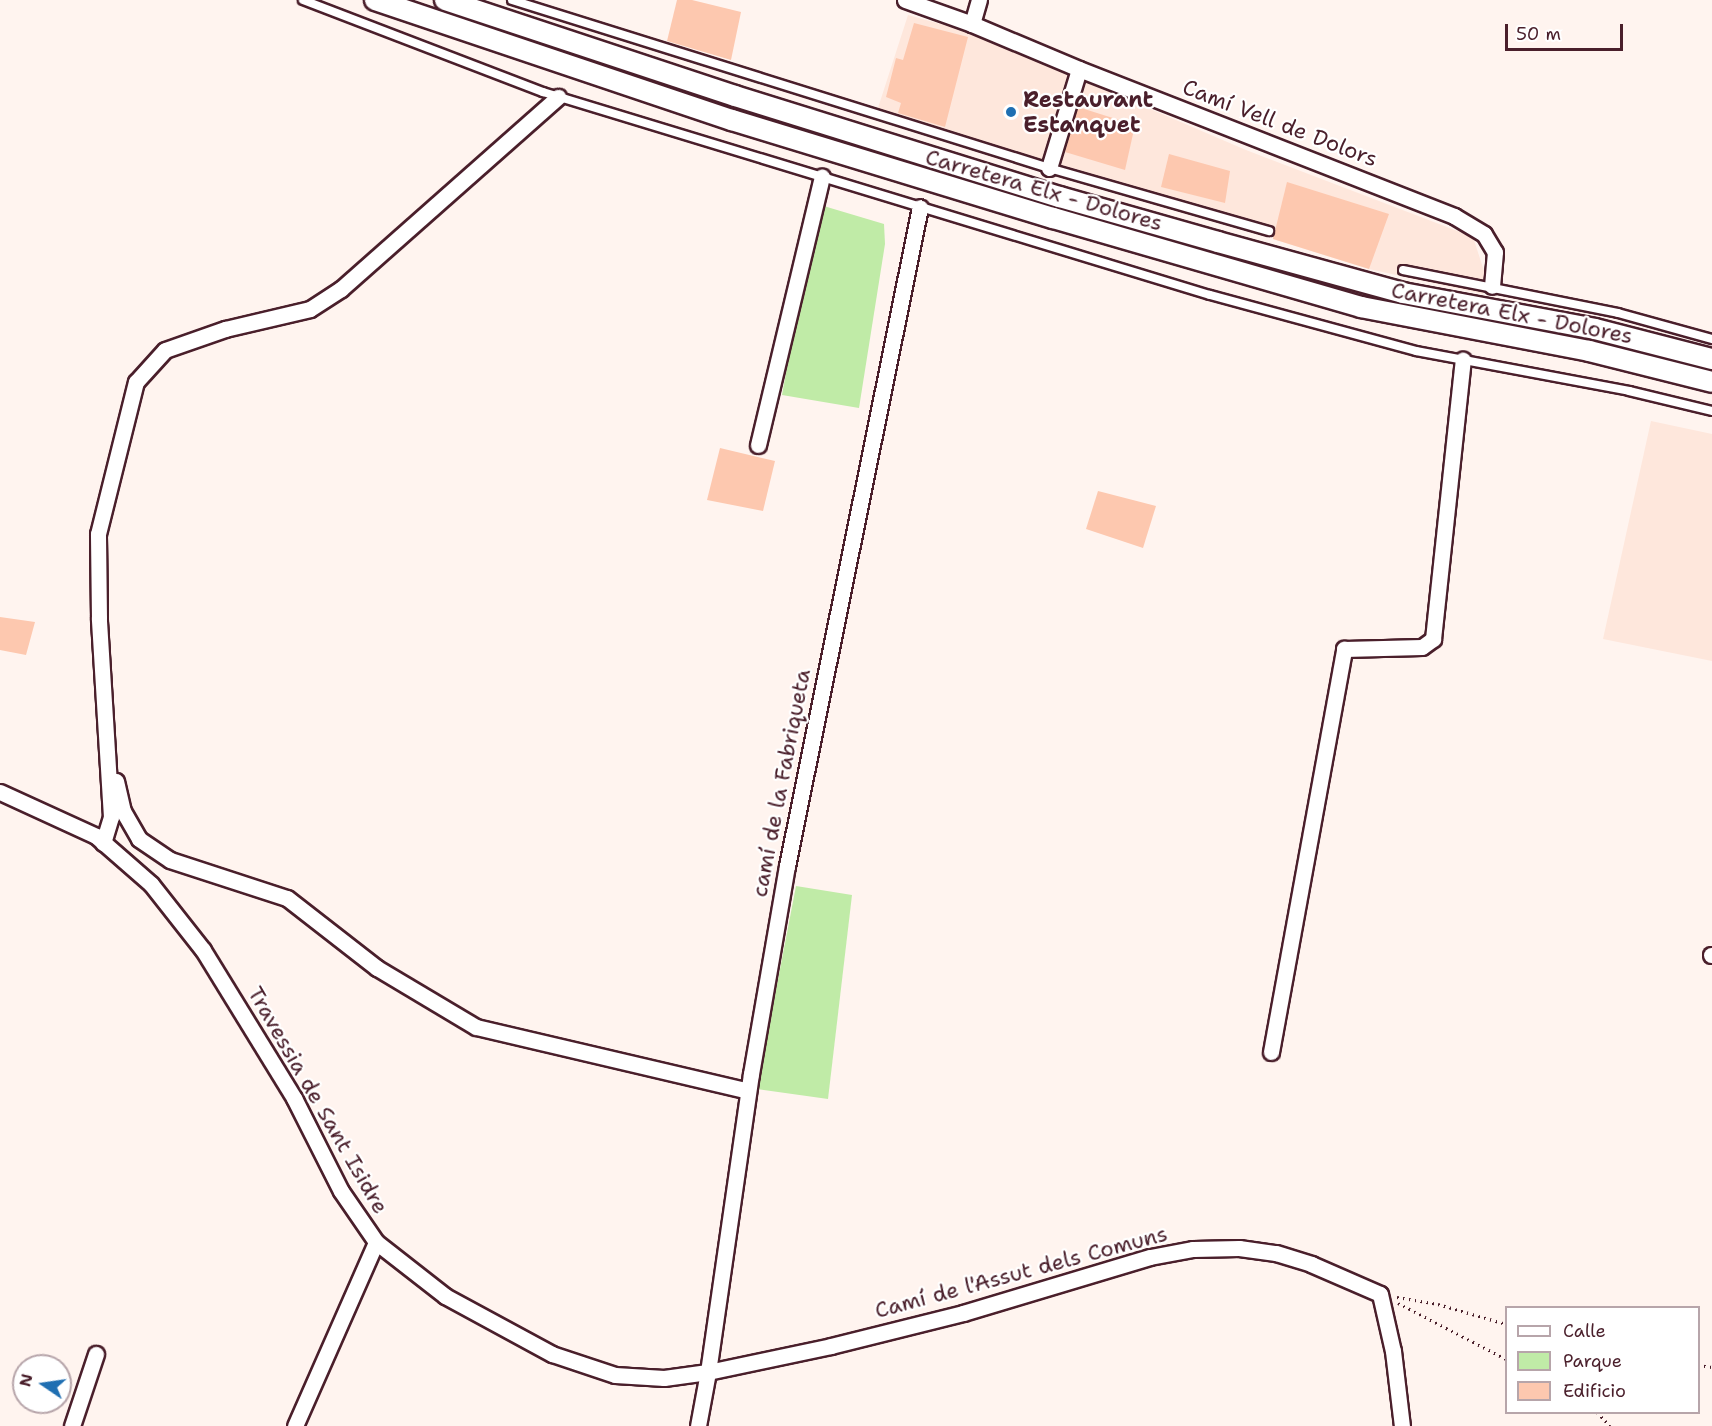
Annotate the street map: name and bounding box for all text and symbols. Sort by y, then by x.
scale bar [1508,12,1626,50]
text: 50 m [1516,22,1561,46]
street label: Camí Vell de Dolors [1179,74,1381,172]
place label: Restaurant Estanquet [1023,86,1153,138]
marker: Restaurant Estanquet [1004,105,1018,119]
street label: Carretera Elx - Dolores [922,143,1166,237]
street label: Carretera Elx - Dolores [1389,277,1635,349]
street label: camí de la Fabriqueta [746,667,816,899]
street label: Travessia de Sant Isidre [242,982,394,1218]
street label: Camí de l'Assut dels Comuns [872,1220,1170,1324]
legend [1505,1306,1700,1414]
text: Calle [1563,1319,1606,1343]
text: Parque [1563,1349,1622,1373]
north arrow [12,1354,72,1414]
text: N [14,1372,38,1389]
text: Edificio [1563,1379,1626,1403]

